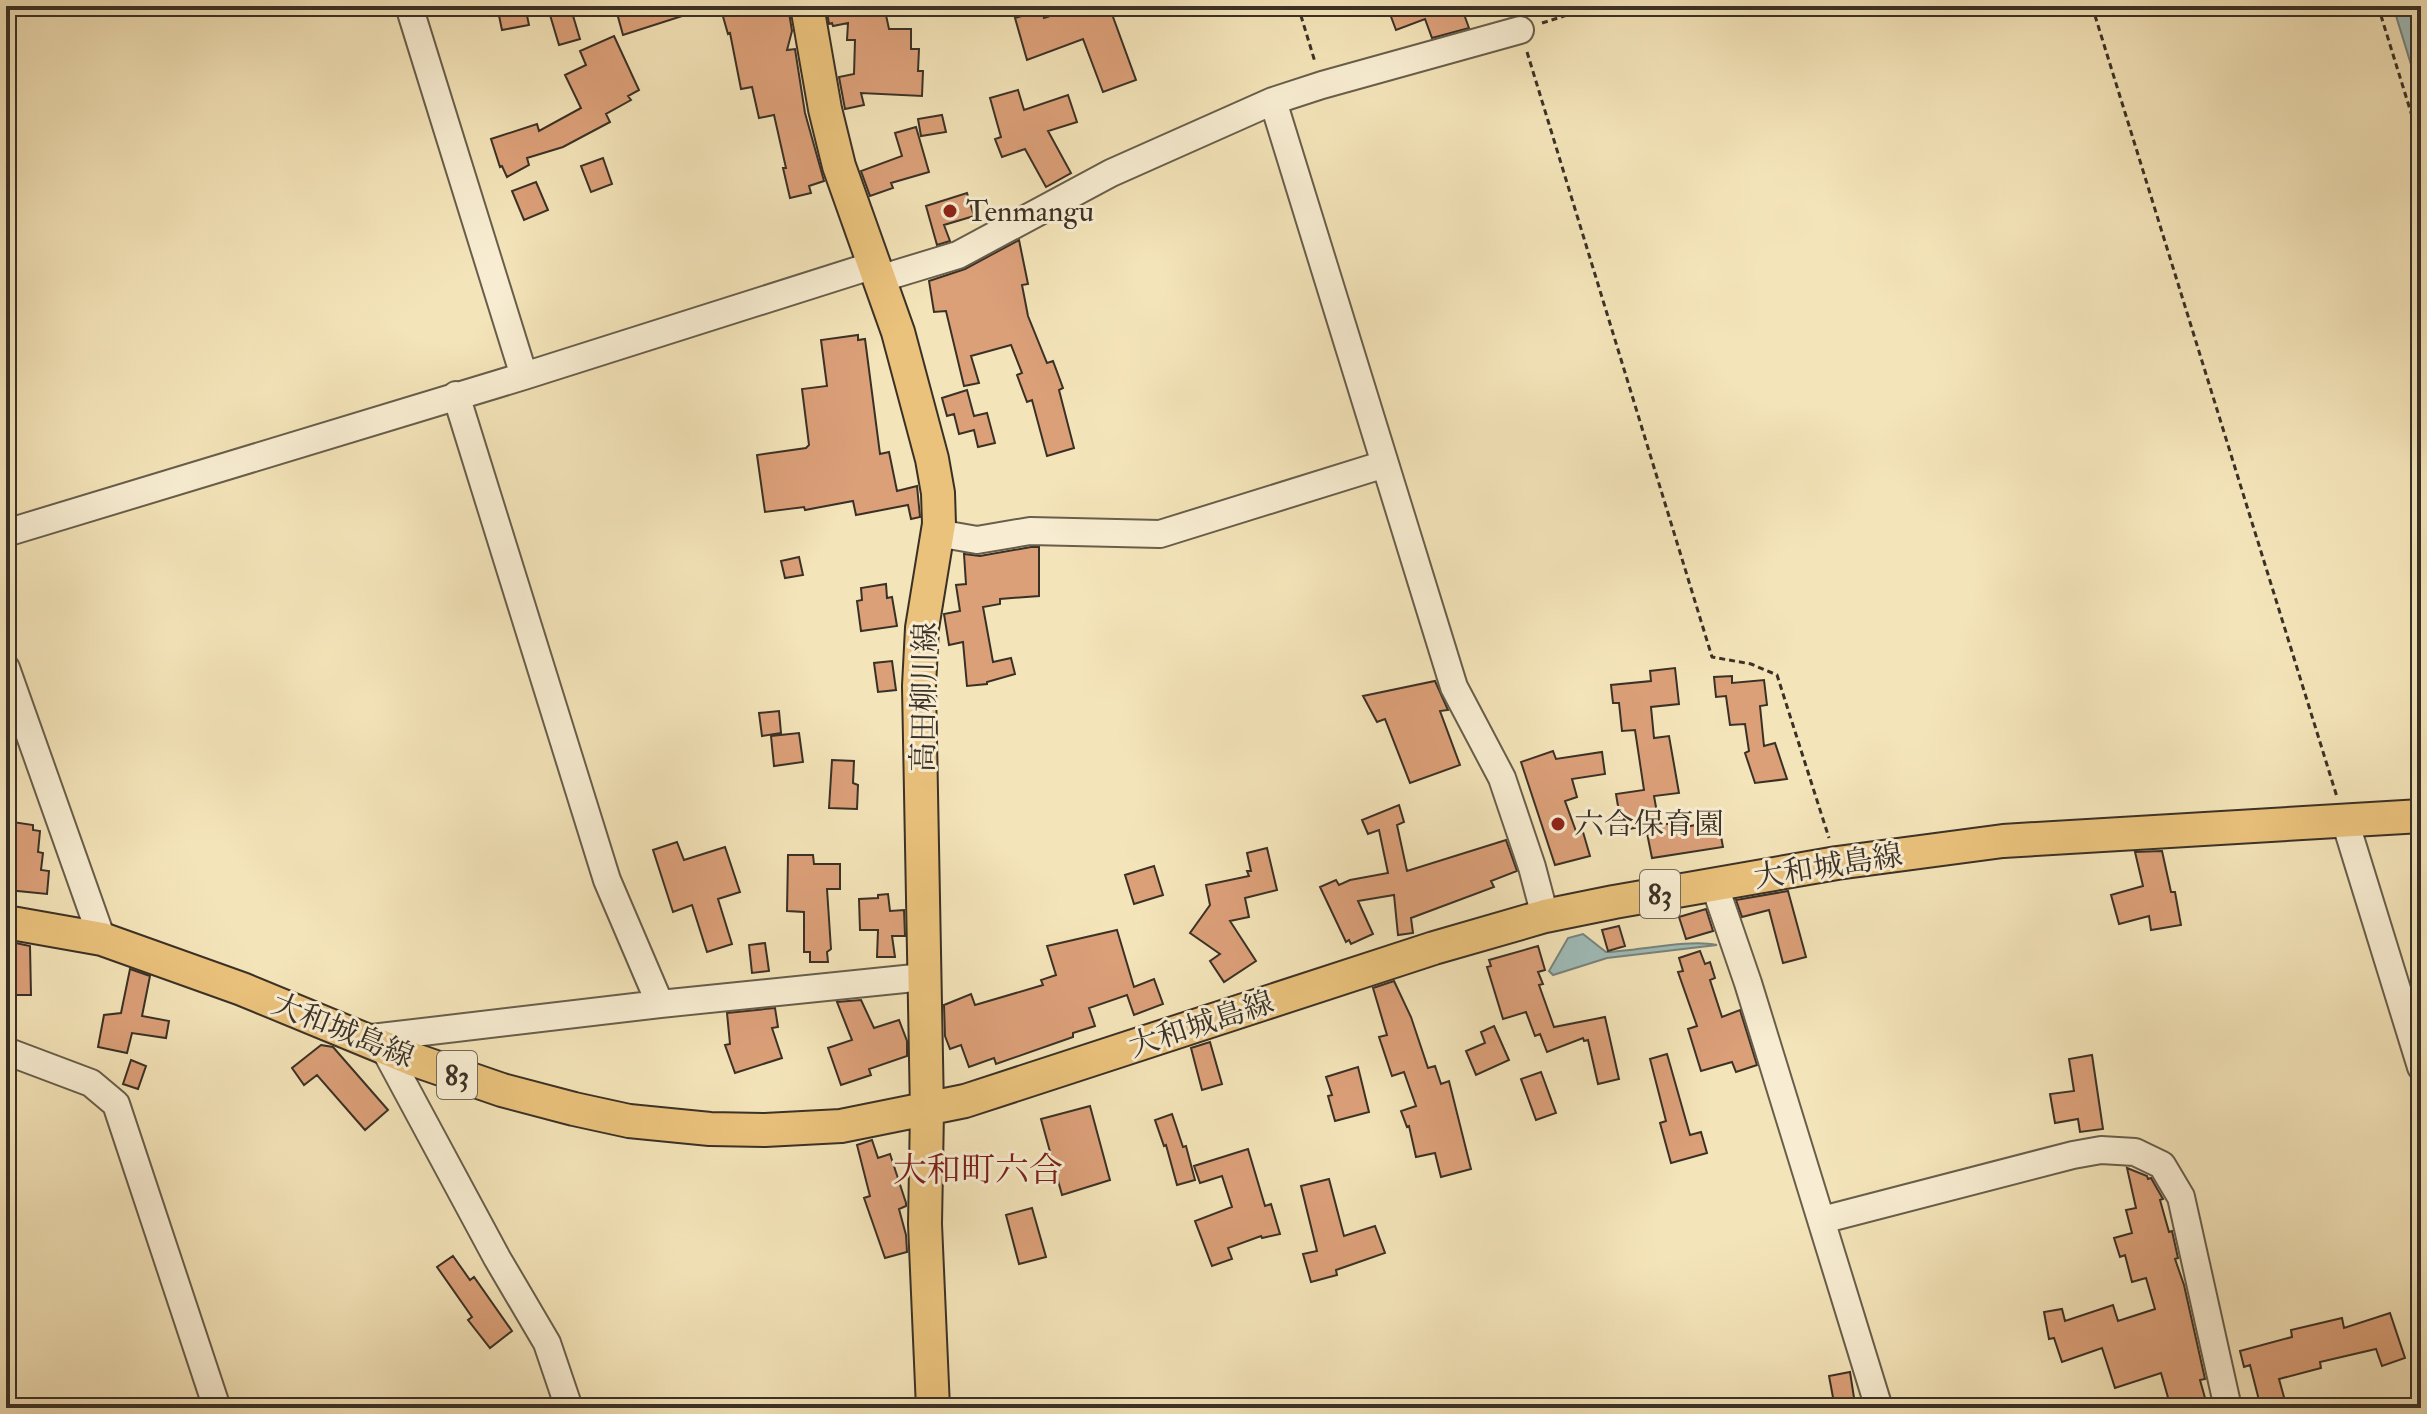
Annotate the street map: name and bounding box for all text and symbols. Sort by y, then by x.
place label: Tenmangu [966,193,1094,230]
marker: Tenmangu [941,202,959,220]
street label: 高田柳川線 [905,622,944,772]
place label: 六合保育園 [1574,806,1724,843]
marker: 六合保育園 [1549,815,1567,833]
street label: 大和城島線 [1751,836,1905,896]
road number: 83 [1640,870,1680,918]
street label: 大和城島線 [1124,984,1278,1065]
street label: 大和城島線 [266,985,419,1076]
road number: 83 [437,1051,477,1099]
district label: 大和町六合 [893,1149,1063,1192]

